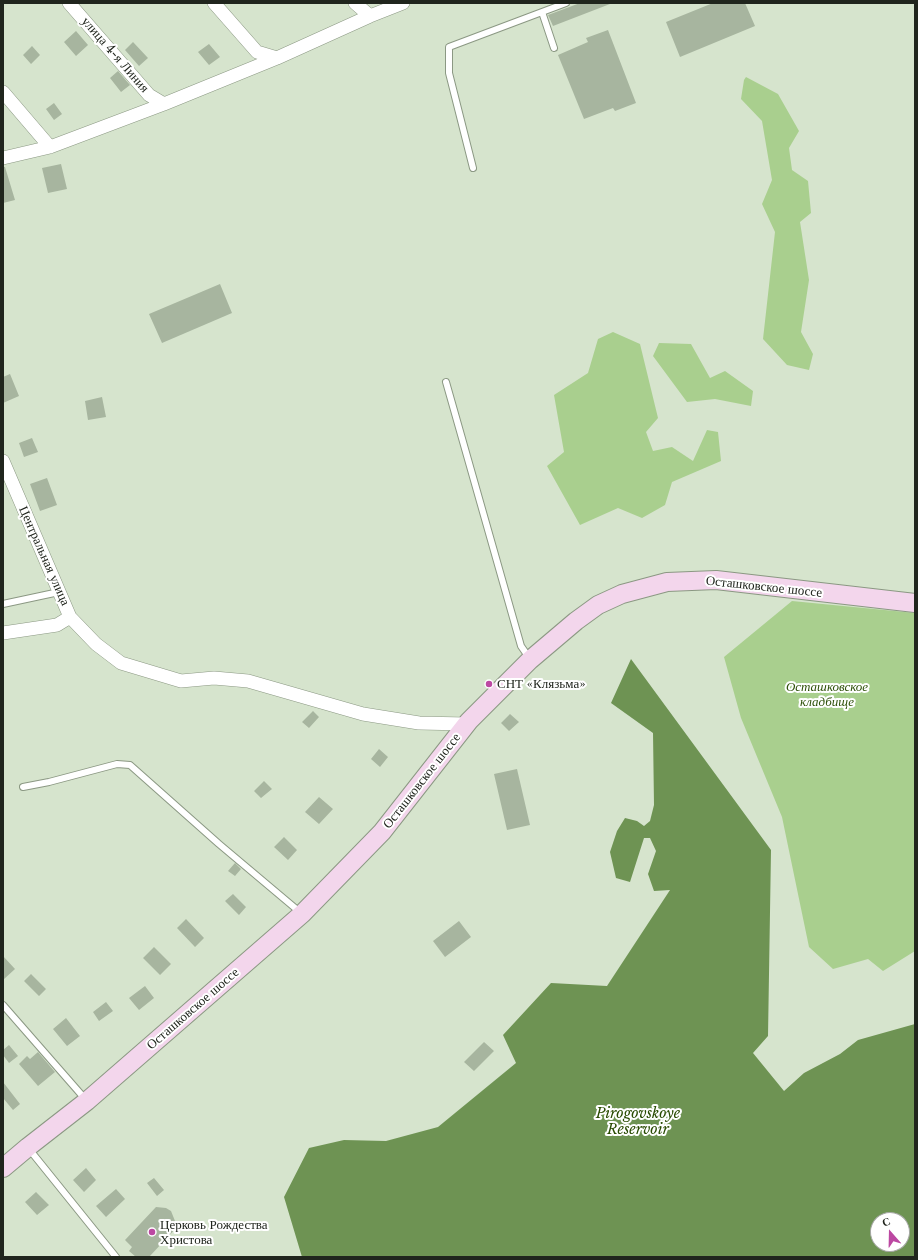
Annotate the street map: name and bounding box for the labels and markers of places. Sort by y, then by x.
place label: СНТ «Клязьма» [497,676,586,692]
marker: СНТ «Клязьма» [484,679,494,689]
place label: Церковь Рождества Христова [160,1217,268,1248]
marker: Церковь Рождества Христова [147,1227,157,1237]

